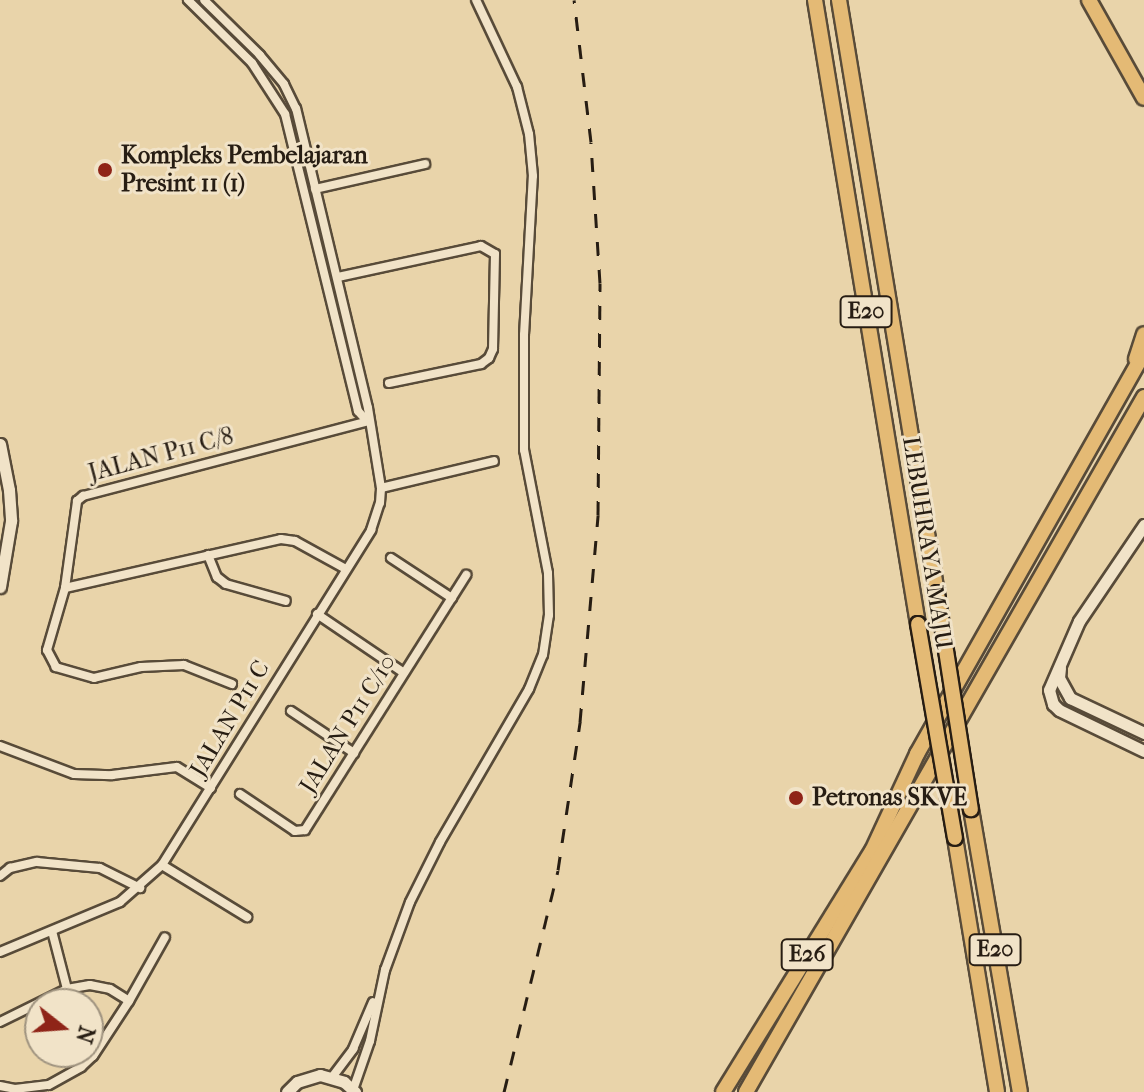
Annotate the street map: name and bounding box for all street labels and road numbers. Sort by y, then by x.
road number: E20 [838,294,894,330]
street label: JALAN P11 C/8 [85,422,237,488]
street label: LEBUHRAYA MAJU [896,434,958,652]
street label: JALAN P11 C/10 [294,649,402,799]
street label: JALAN P11 C [184,655,276,783]
road number: E20 [967,932,1023,968]
road number: E26 [779,937,835,973]

